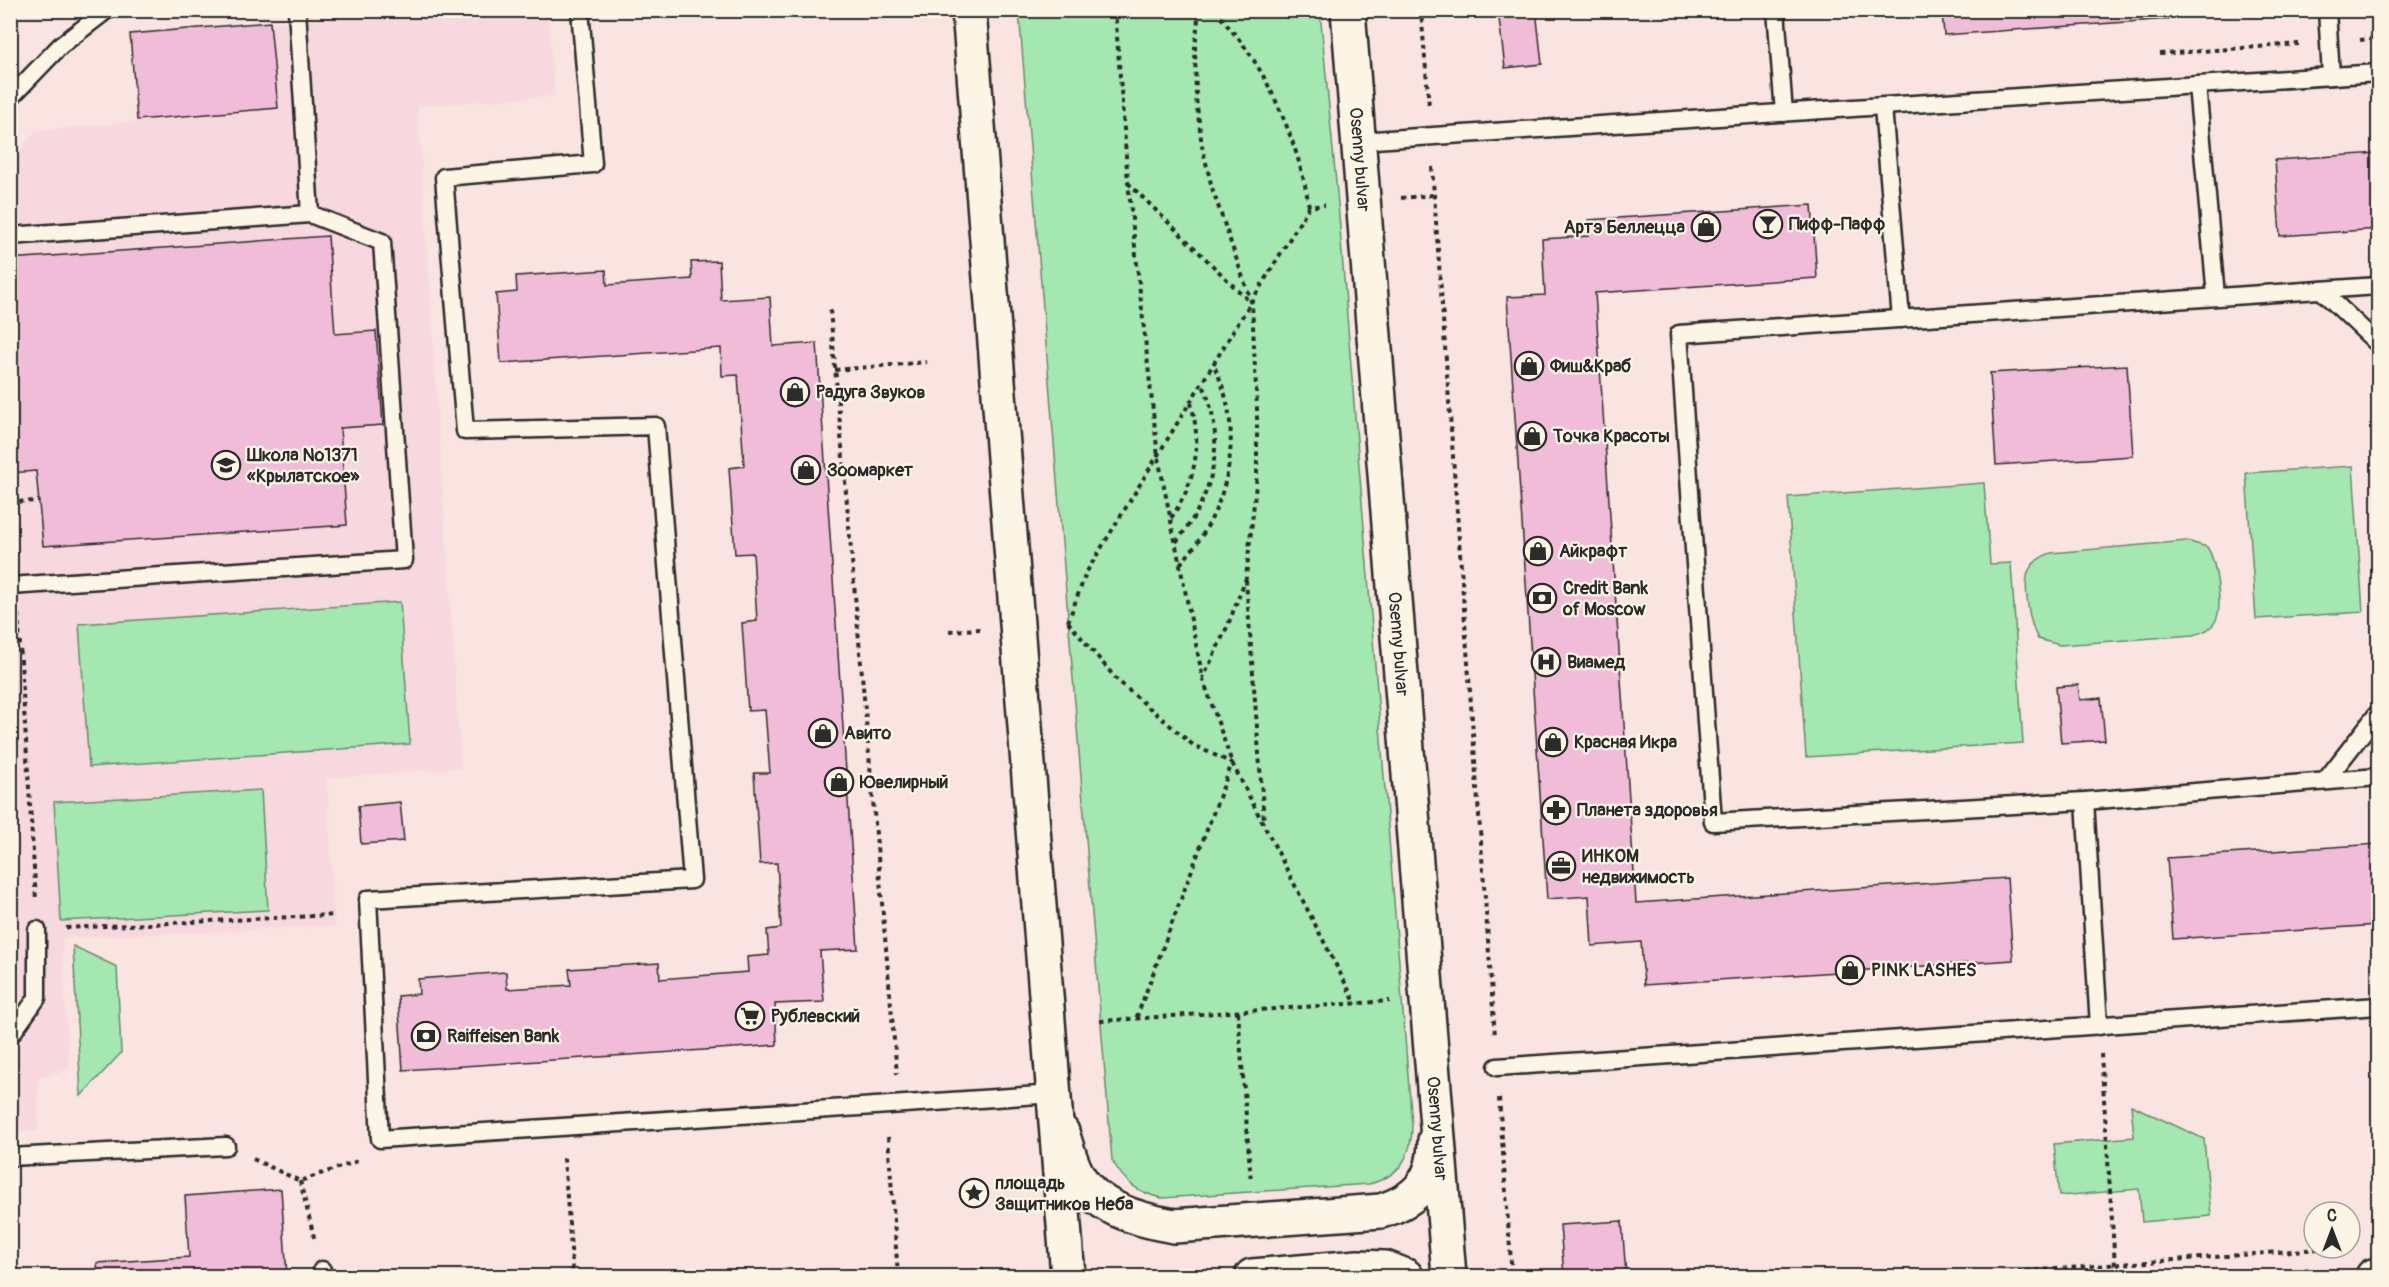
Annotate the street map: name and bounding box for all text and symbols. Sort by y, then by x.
street label: Osenny bulvar [1344,106,1376,213]
bar icon: Пифф-Пафф [1752,208,1784,240]
shop icon: Артэ Беллецца [1690,211,1722,243]
place label: Пифф-Пафф [1789,213,1886,236]
place label: Артэ Беллецца [1564,216,1686,239]
shop icon: Фиш&Краб [1513,350,1545,382]
place label: Фиш&Краб [1549,355,1632,378]
shop icon: Радуга Звуков [779,376,811,408]
place label: Радуга Звуков [816,381,926,404]
shop icon: Точка Красоты [1516,420,1548,452]
place label: Точка Красоты [1552,425,1670,448]
place label: Школа №1371 «Крылатское» [246,444,360,488]
school or university icon: Школа №1371 «Крылатское» [210,449,242,481]
shop icon: Зоомаркет [790,454,822,486]
place label: Зоомаркет [827,459,914,482]
shop icon: Айкрафт [1522,535,1554,567]
place label: Айкрафт [1559,540,1628,563]
place label: Credit Bank of Moscow [1562,577,1648,621]
bank icon: Credit Bank of Moscow [1526,582,1558,614]
street label: Osenny bulvar [1383,591,1414,698]
hospital icon: Виамед [1530,646,1562,678]
place label: Виамед [1567,651,1625,674]
shop icon: Авито [807,717,839,749]
place label: Авито [844,722,892,745]
shop icon: Красная Икра [1537,726,1569,758]
place label: Красная Икра [1574,731,1678,754]
shop icon: Ювелирный [823,766,855,798]
place label: Ювелирный [859,771,948,794]
pharmacy icon: Планета здоровья [1540,794,1572,826]
place label: Планета здоровья [1577,799,1718,822]
place label: ИНКОМ недвижимость [1582,845,1695,889]
office icon: ИНКОМ недвижимость [1545,850,1577,882]
shop icon: PINK LASHES [1834,954,1866,986]
place label: PINK LASHES [1871,959,1977,982]
supermarket icon: Рублевский [734,1000,766,1032]
place label: Рублевский [771,1005,860,1028]
bank icon: Raiffeisen Bank [410,1020,442,1052]
place label: Raiffeisen Bank [447,1025,560,1048]
street label: Osenny bulvar [1422,1075,1453,1182]
place label: площадь Защитников Неба [995,1172,1134,1216]
place icon: площадь Защитников Неба [958,1177,990,1209]
north arrow [2302,1200,2362,1260]
text: С [2327,1206,2337,1226]

